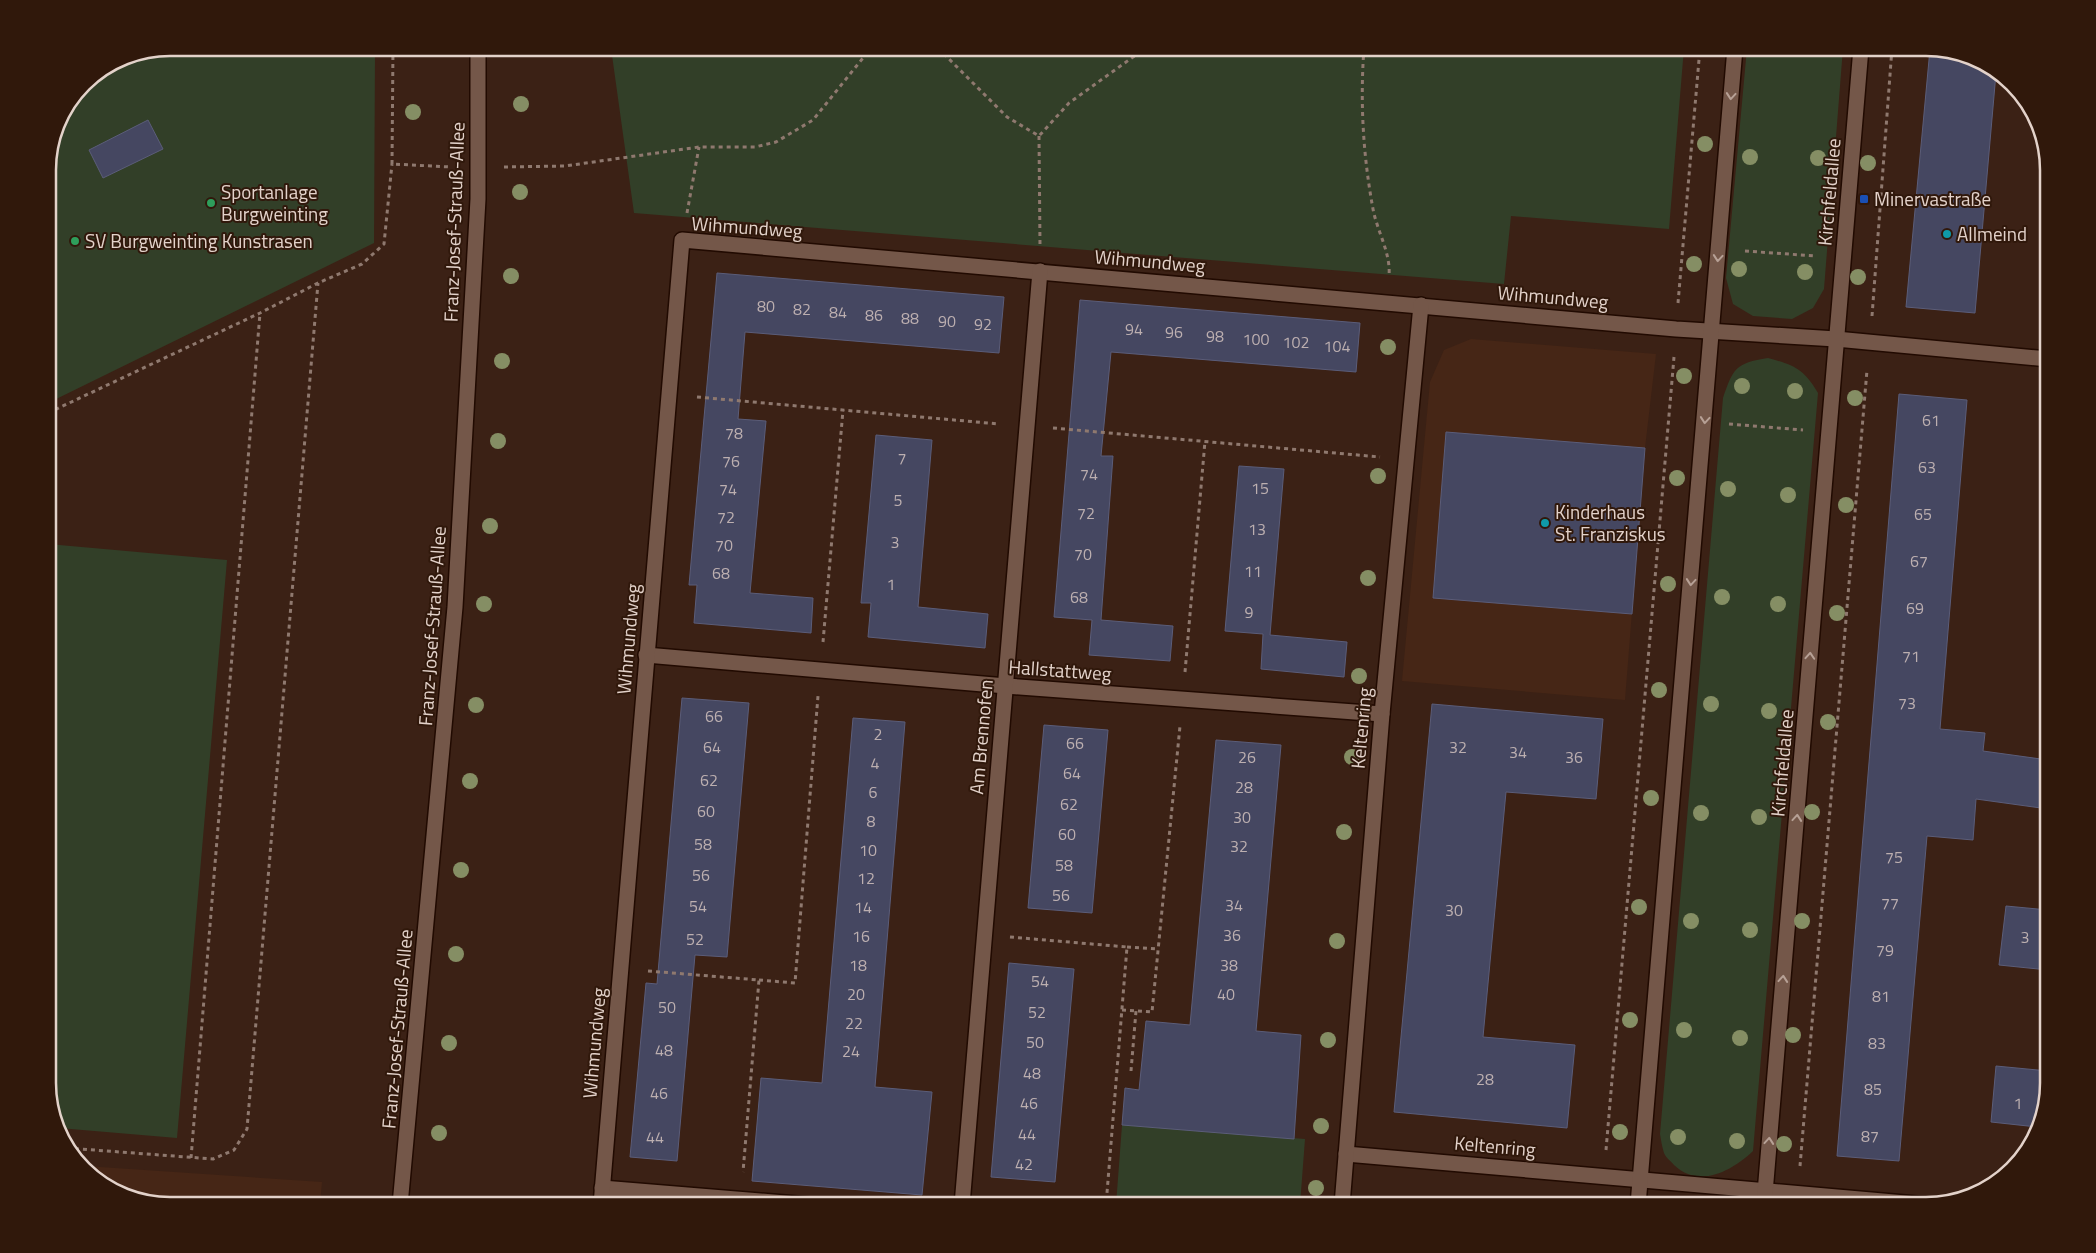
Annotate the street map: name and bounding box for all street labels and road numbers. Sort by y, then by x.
street label: Franz-Josef-Strauß-Allee [436,121,471,323]
street label: Kirchfeldallee [1809,137,1848,247]
street label: Wihmundweg [691,208,804,245]
street label: Wihmundweg [1093,241,1207,280]
street label: Wihmundweg [1496,277,1610,316]
street label: Franz-Josef-Strauß-Allee [410,525,453,727]
street label: Wihmundweg [608,582,647,696]
street label: Hallstattweg [1008,651,1113,688]
street label: Am Brennofen [961,678,1000,796]
street label: Keltenring [1342,686,1379,770]
street label: Kirchfeldallee [1762,708,1801,818]
street label: Franz-Josef-Strauß-Allee [373,928,420,1130]
street label: Wihmundweg [574,986,613,1100]
street label: Keltenring [1453,1127,1537,1164]

